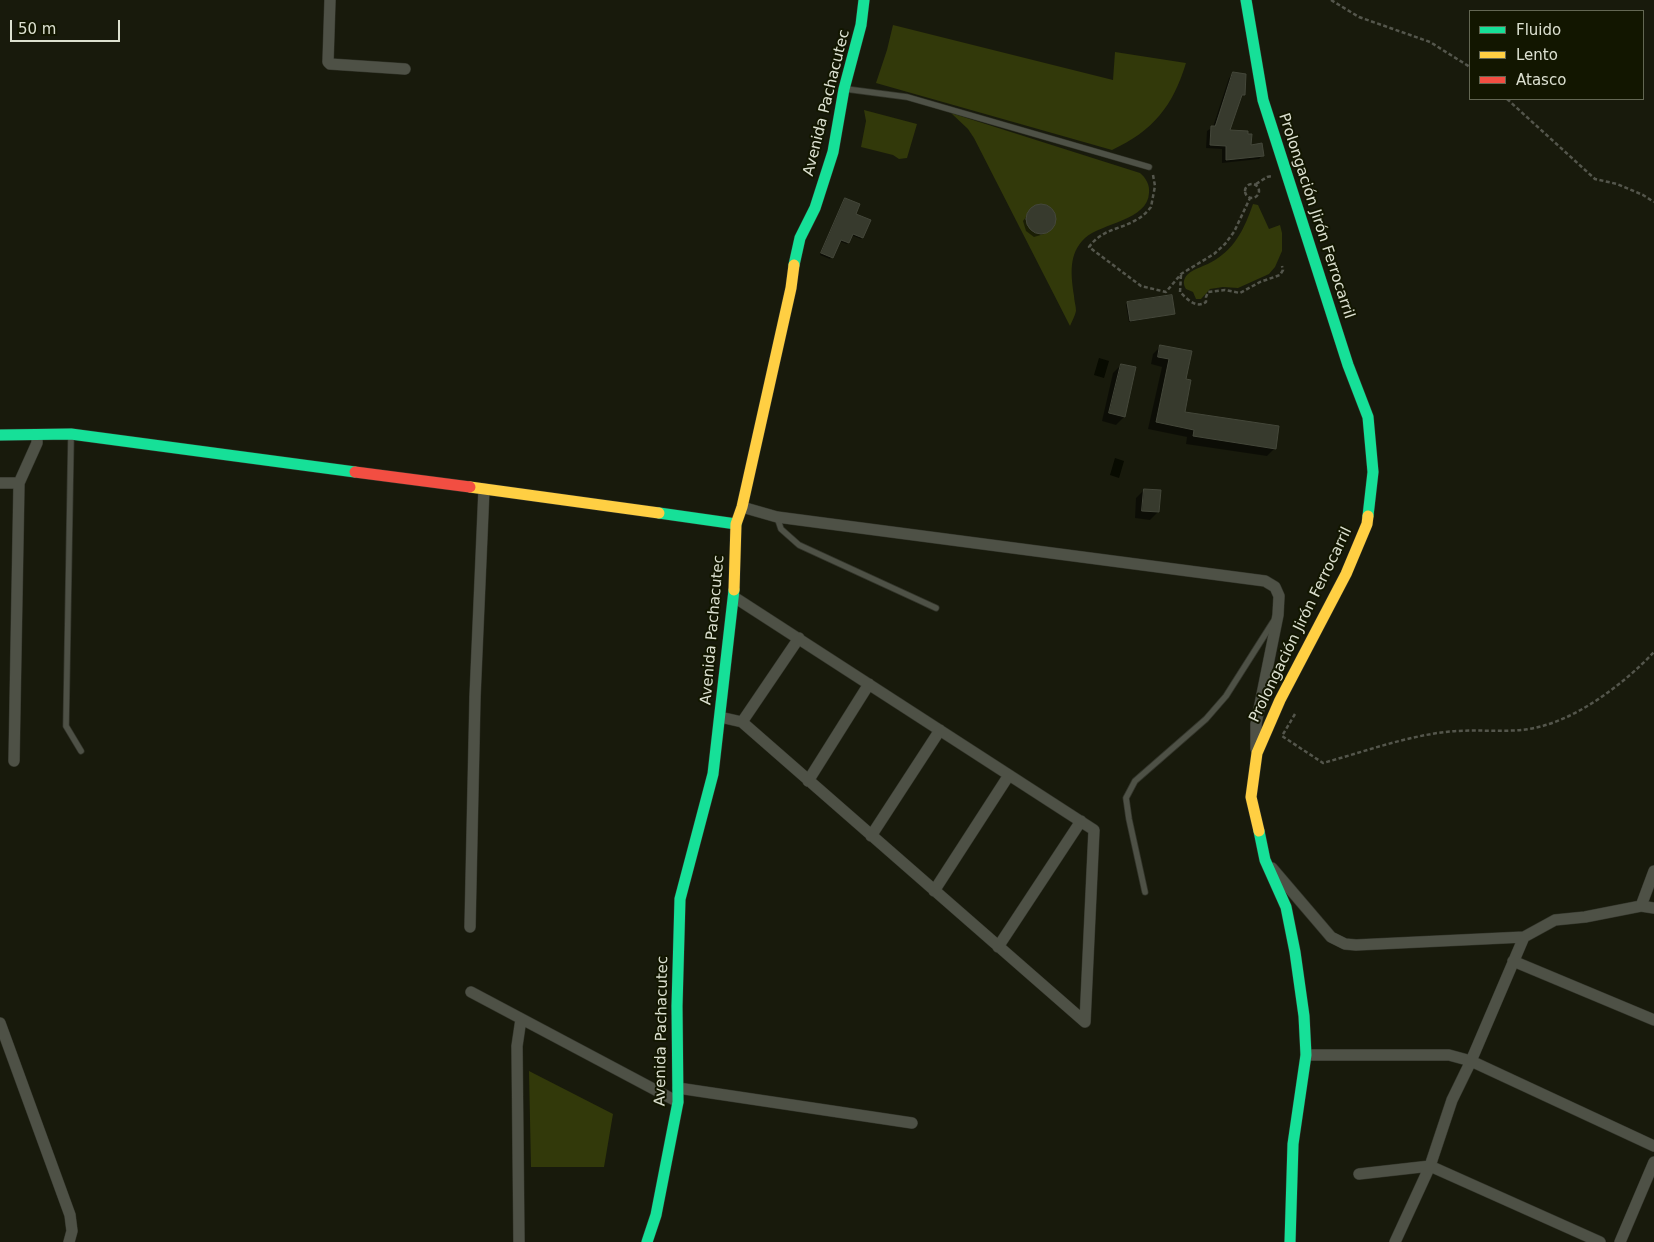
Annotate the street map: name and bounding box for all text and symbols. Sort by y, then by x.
scale bar [12,10,122,42]
legend [1469,10,1644,100]
text: 50 m [18,20,56,38]
text: Fluido [1516,21,1561,39]
street label: Avenida Pachacutec [800,28,854,178]
text: Lento [1516,46,1558,64]
text: Atasco [1516,71,1566,89]
street label: Prolongación Jirón Ferrocarril [1274,111,1358,321]
street label: Prolongación Jirón Ferrocarril [1246,524,1356,726]
street label: Avenida Pachacutec [697,554,729,706]
street label: Avenida Pachacutec [652,956,672,1106]

